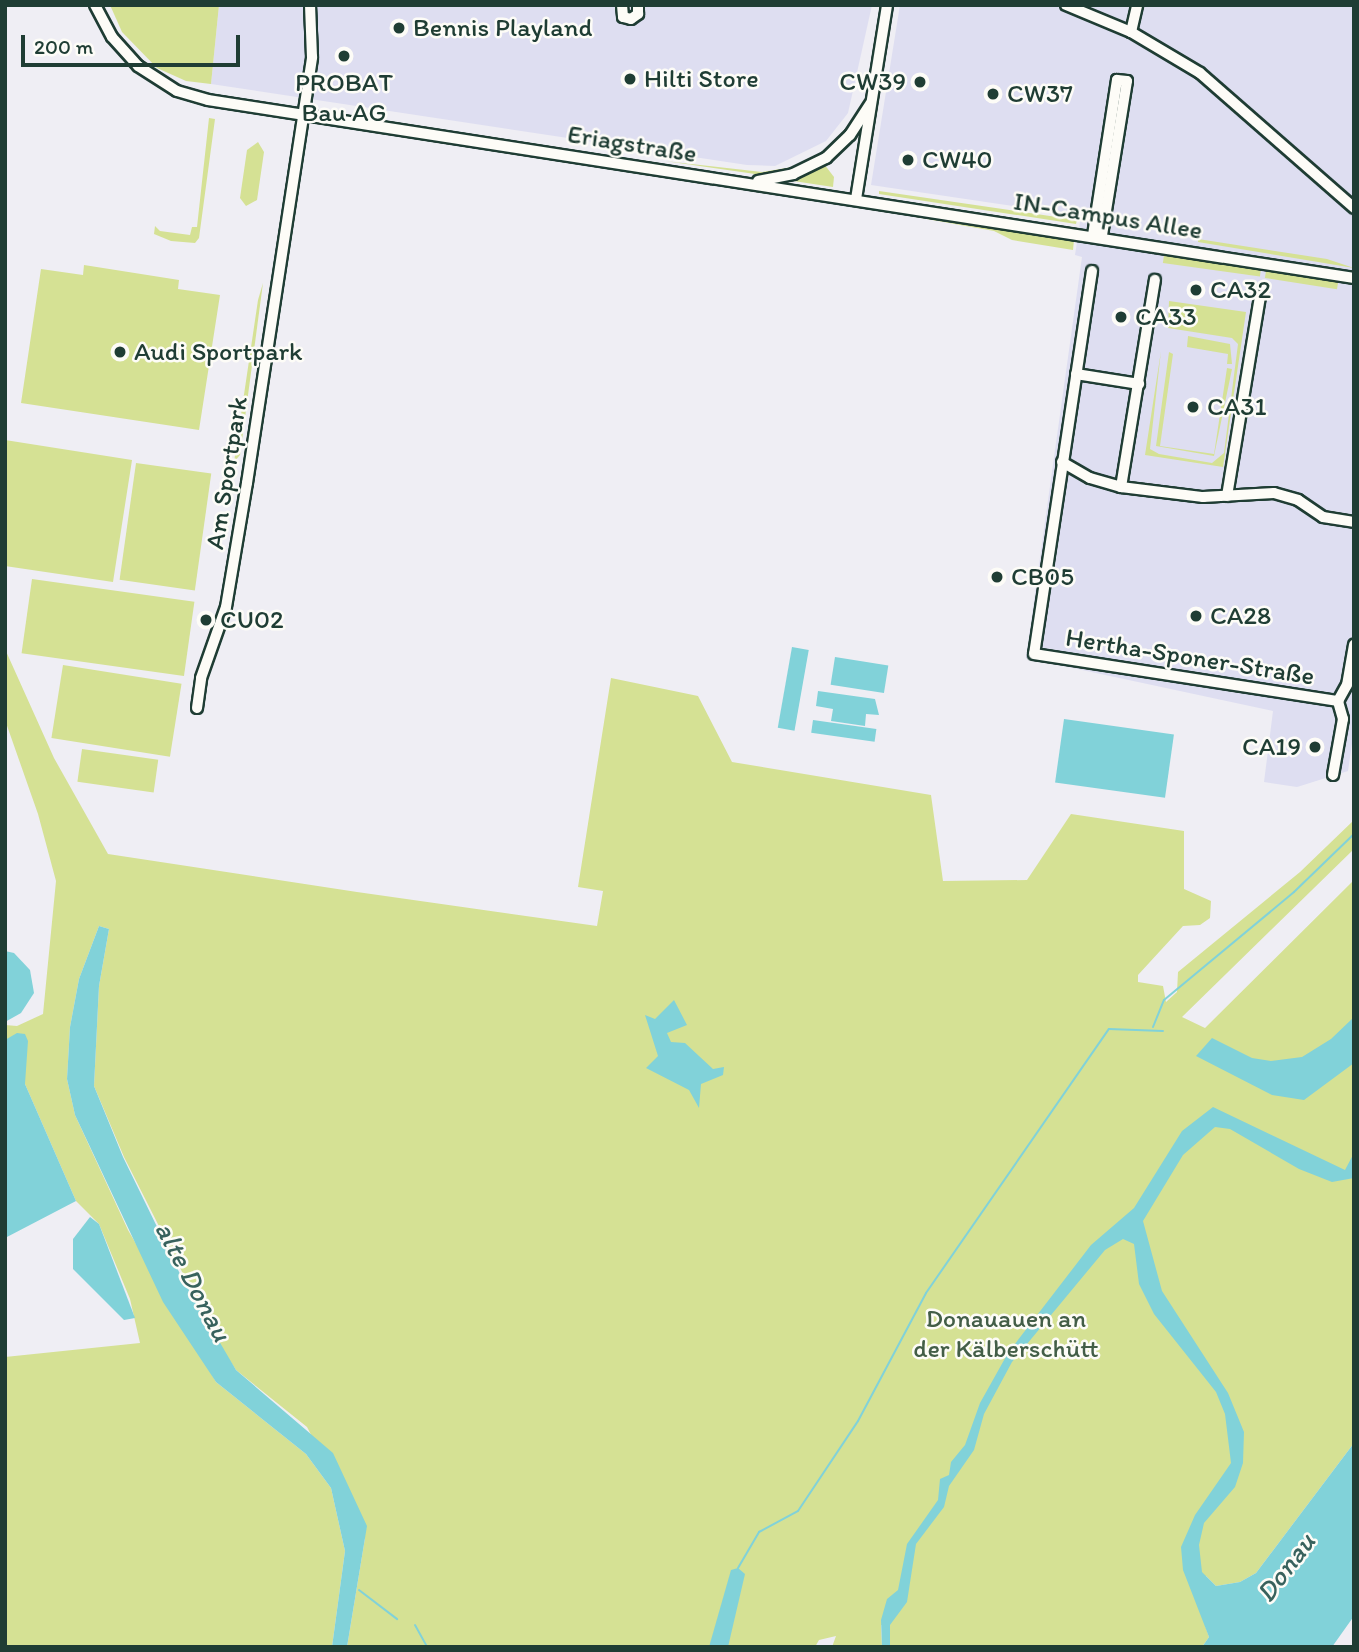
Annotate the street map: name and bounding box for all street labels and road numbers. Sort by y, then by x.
street label: Eriagstraße [565,118,699,170]
street label: IN-Campus Allee [1011,186,1205,246]
street label: Am Sportpark [199,394,255,552]
street label: Hertha-Sponer-Straße [1063,622,1317,692]

